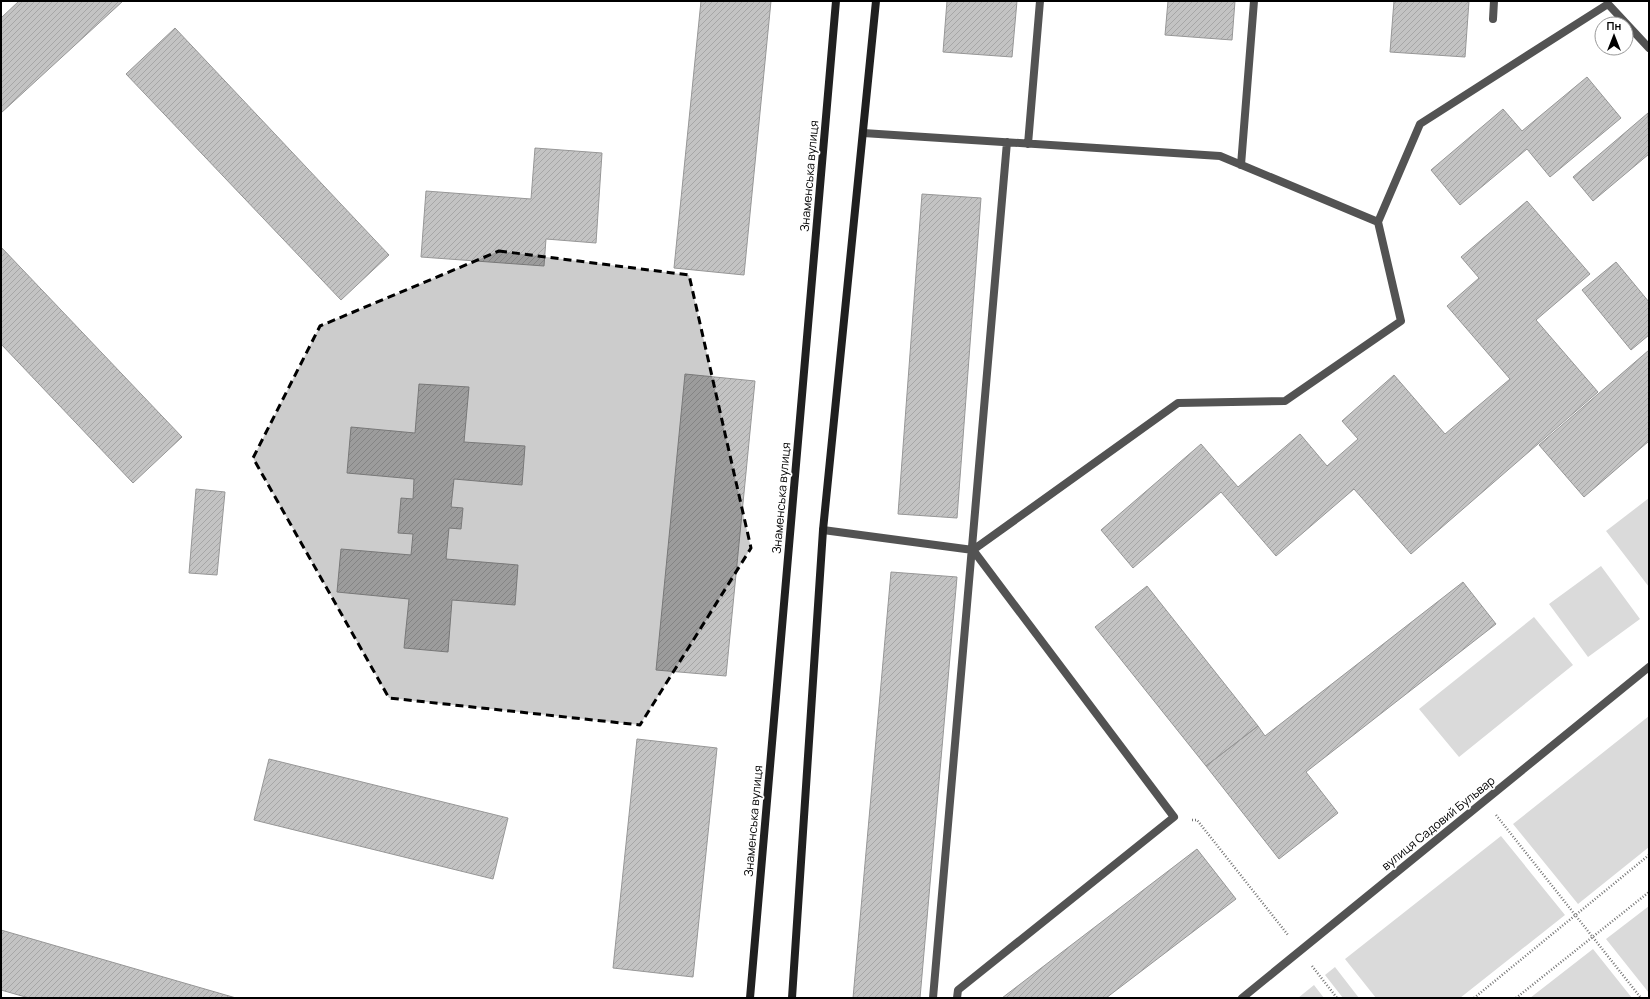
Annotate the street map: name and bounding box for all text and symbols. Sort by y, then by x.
north arrow [1594,16,1634,56]
text: Пн [1607,18,1622,33]
street label: Знаменська вулиця [796,120,822,232]
street label: Знаменська вулиця [768,442,794,554]
street label: Знаменська вулиця [740,765,766,877]
street label: вулиця Садовий Бульвар [1378,772,1498,874]

